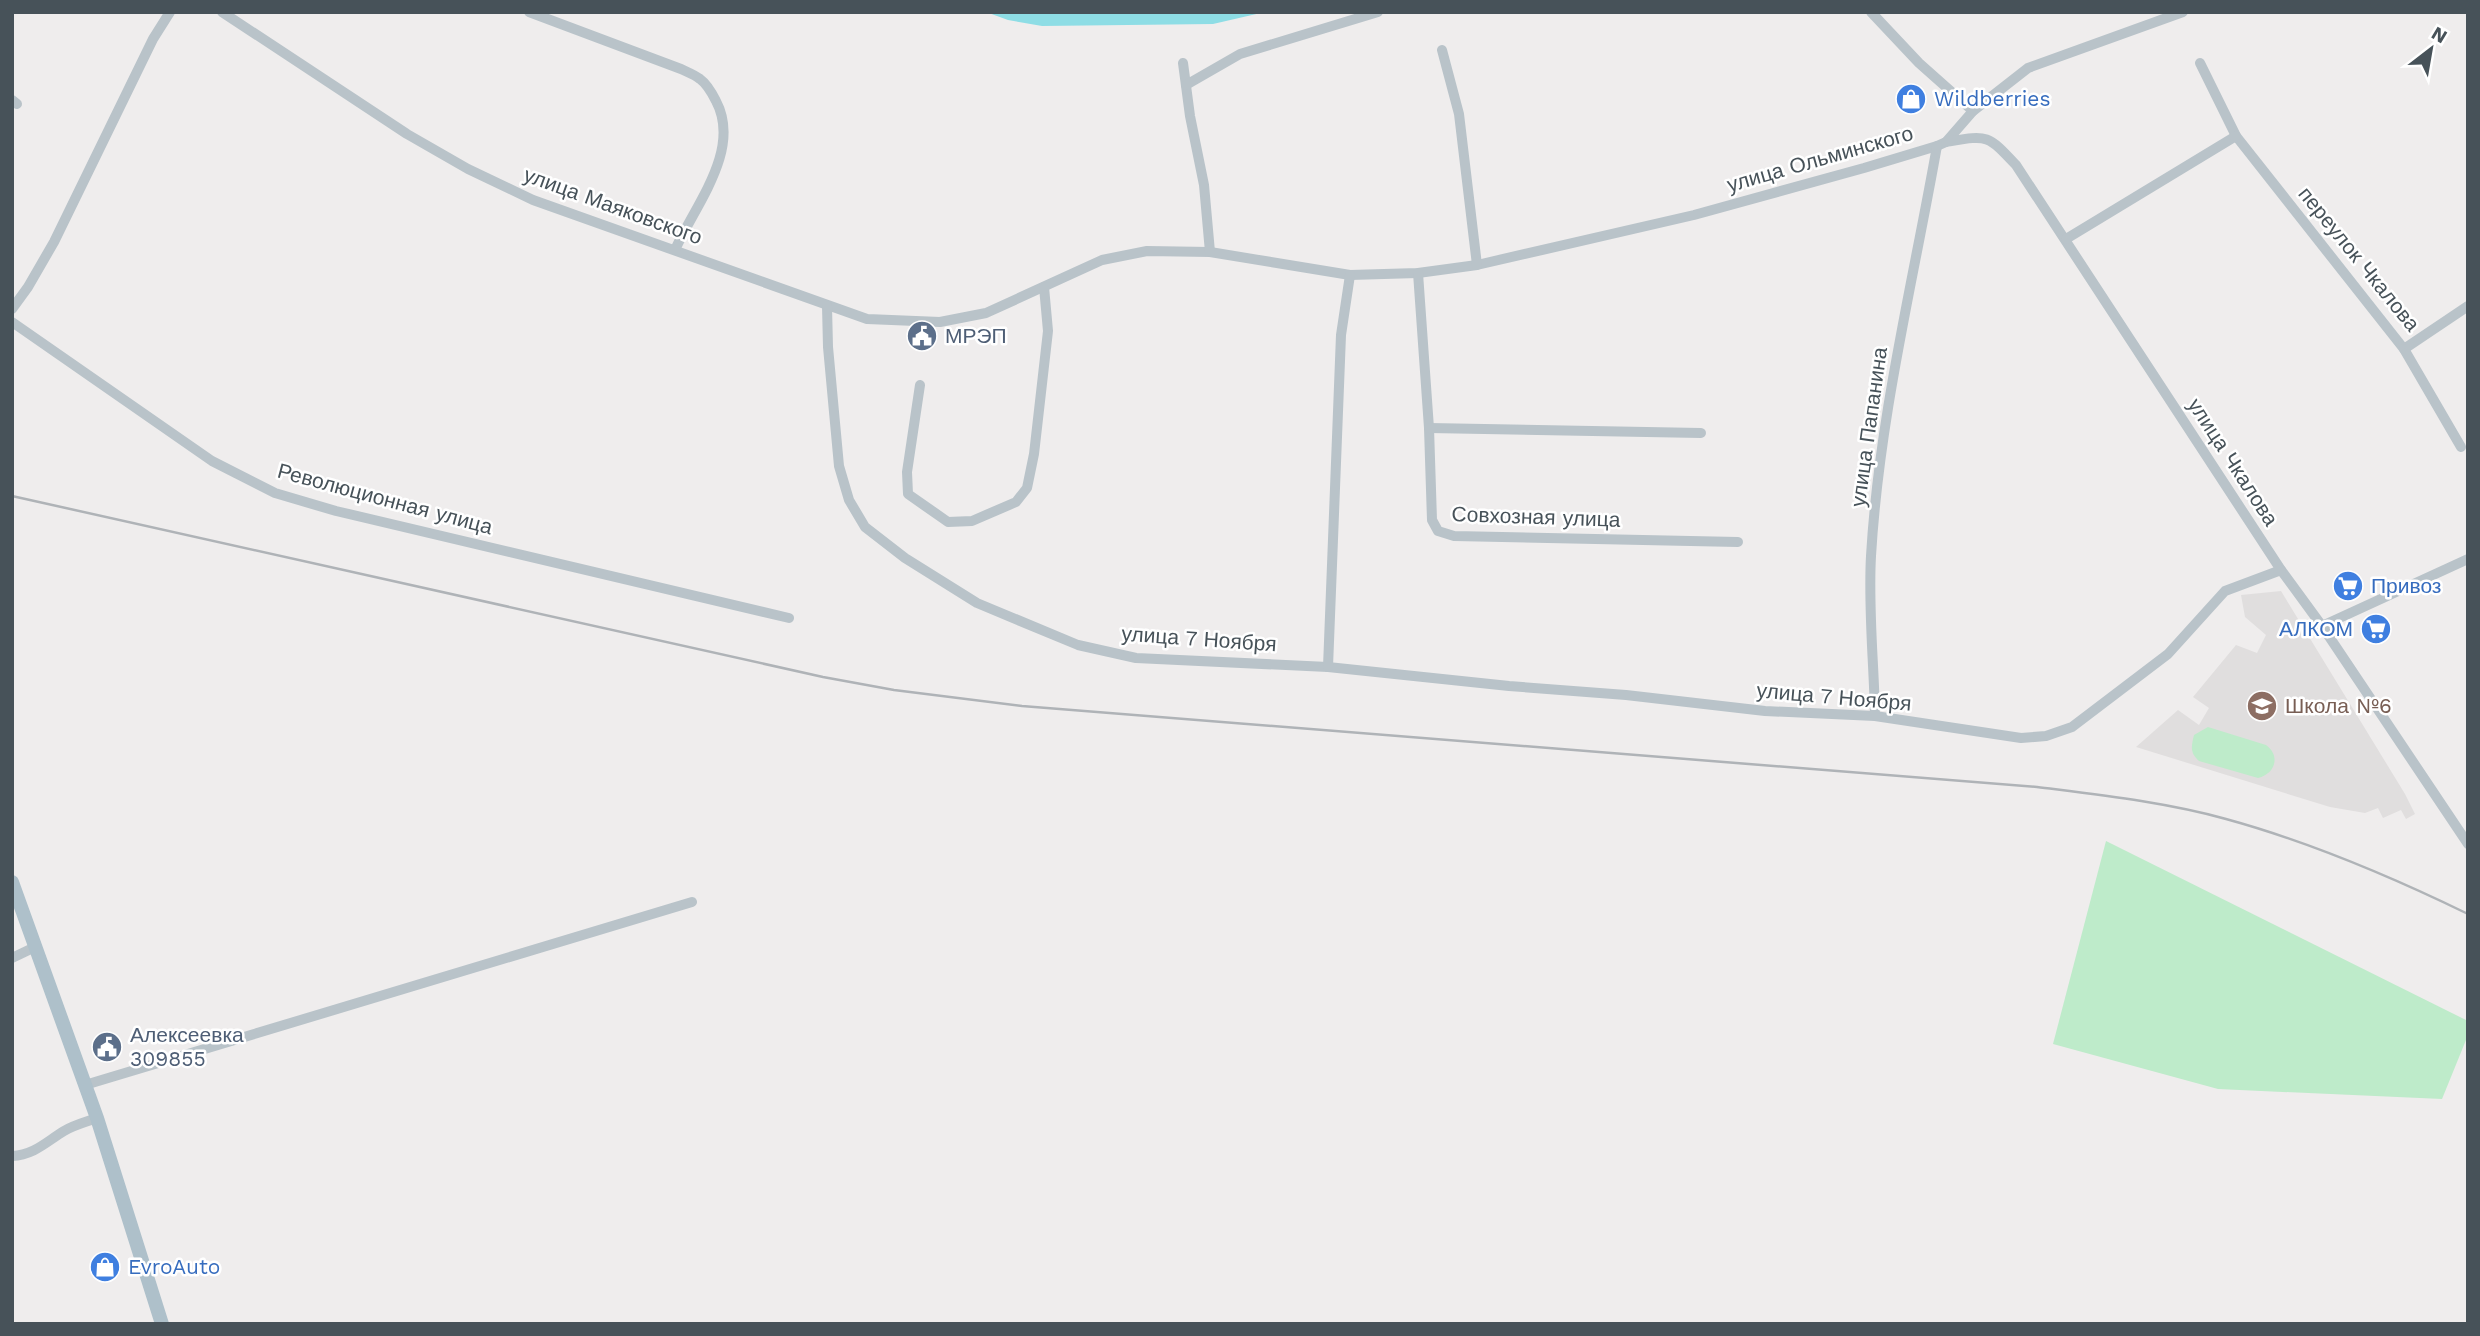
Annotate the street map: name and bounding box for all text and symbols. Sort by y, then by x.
north arrow [2396,14,2466,84]
text: N [2428,21,2451,48]
shop icon: Wildberries [1894,82,1928,116]
place label: Wildberries [1934,86,2051,111]
street label: улица Ольминского [1724,120,1916,197]
street label: улица Маяковского [520,162,706,249]
street label: переулок Чкалова [2293,181,2426,336]
public building icon: МРЭП [905,319,939,353]
place label: МРЭП [945,323,1007,348]
street label: улица Папанина [1845,345,1892,509]
street label: улица Чкалова [2183,393,2284,530]
street label: Революционная улица [275,458,496,539]
street label: Совхозная улица [1451,501,1621,532]
supermarket icon: Привоз [2331,569,2365,603]
place label: Привоз [2371,573,2442,598]
supermarket icon: АЛКОМ [2359,612,2393,646]
place label: АЛКОМ [2279,616,2353,641]
street label: улица 7 Ноября [1121,621,1277,656]
street label: улица 7 Ноября [1756,677,1913,716]
school or university icon: Школа №6 [2245,689,2279,723]
place label: Школа №6 [2285,693,2392,718]
place label: Алексеевка 309855 [130,1022,244,1071]
public building icon: Алексеевка 309855 [90,1030,124,1064]
shop icon: EvroAuto [88,1250,122,1284]
place label: EvroAuto [128,1254,220,1279]

